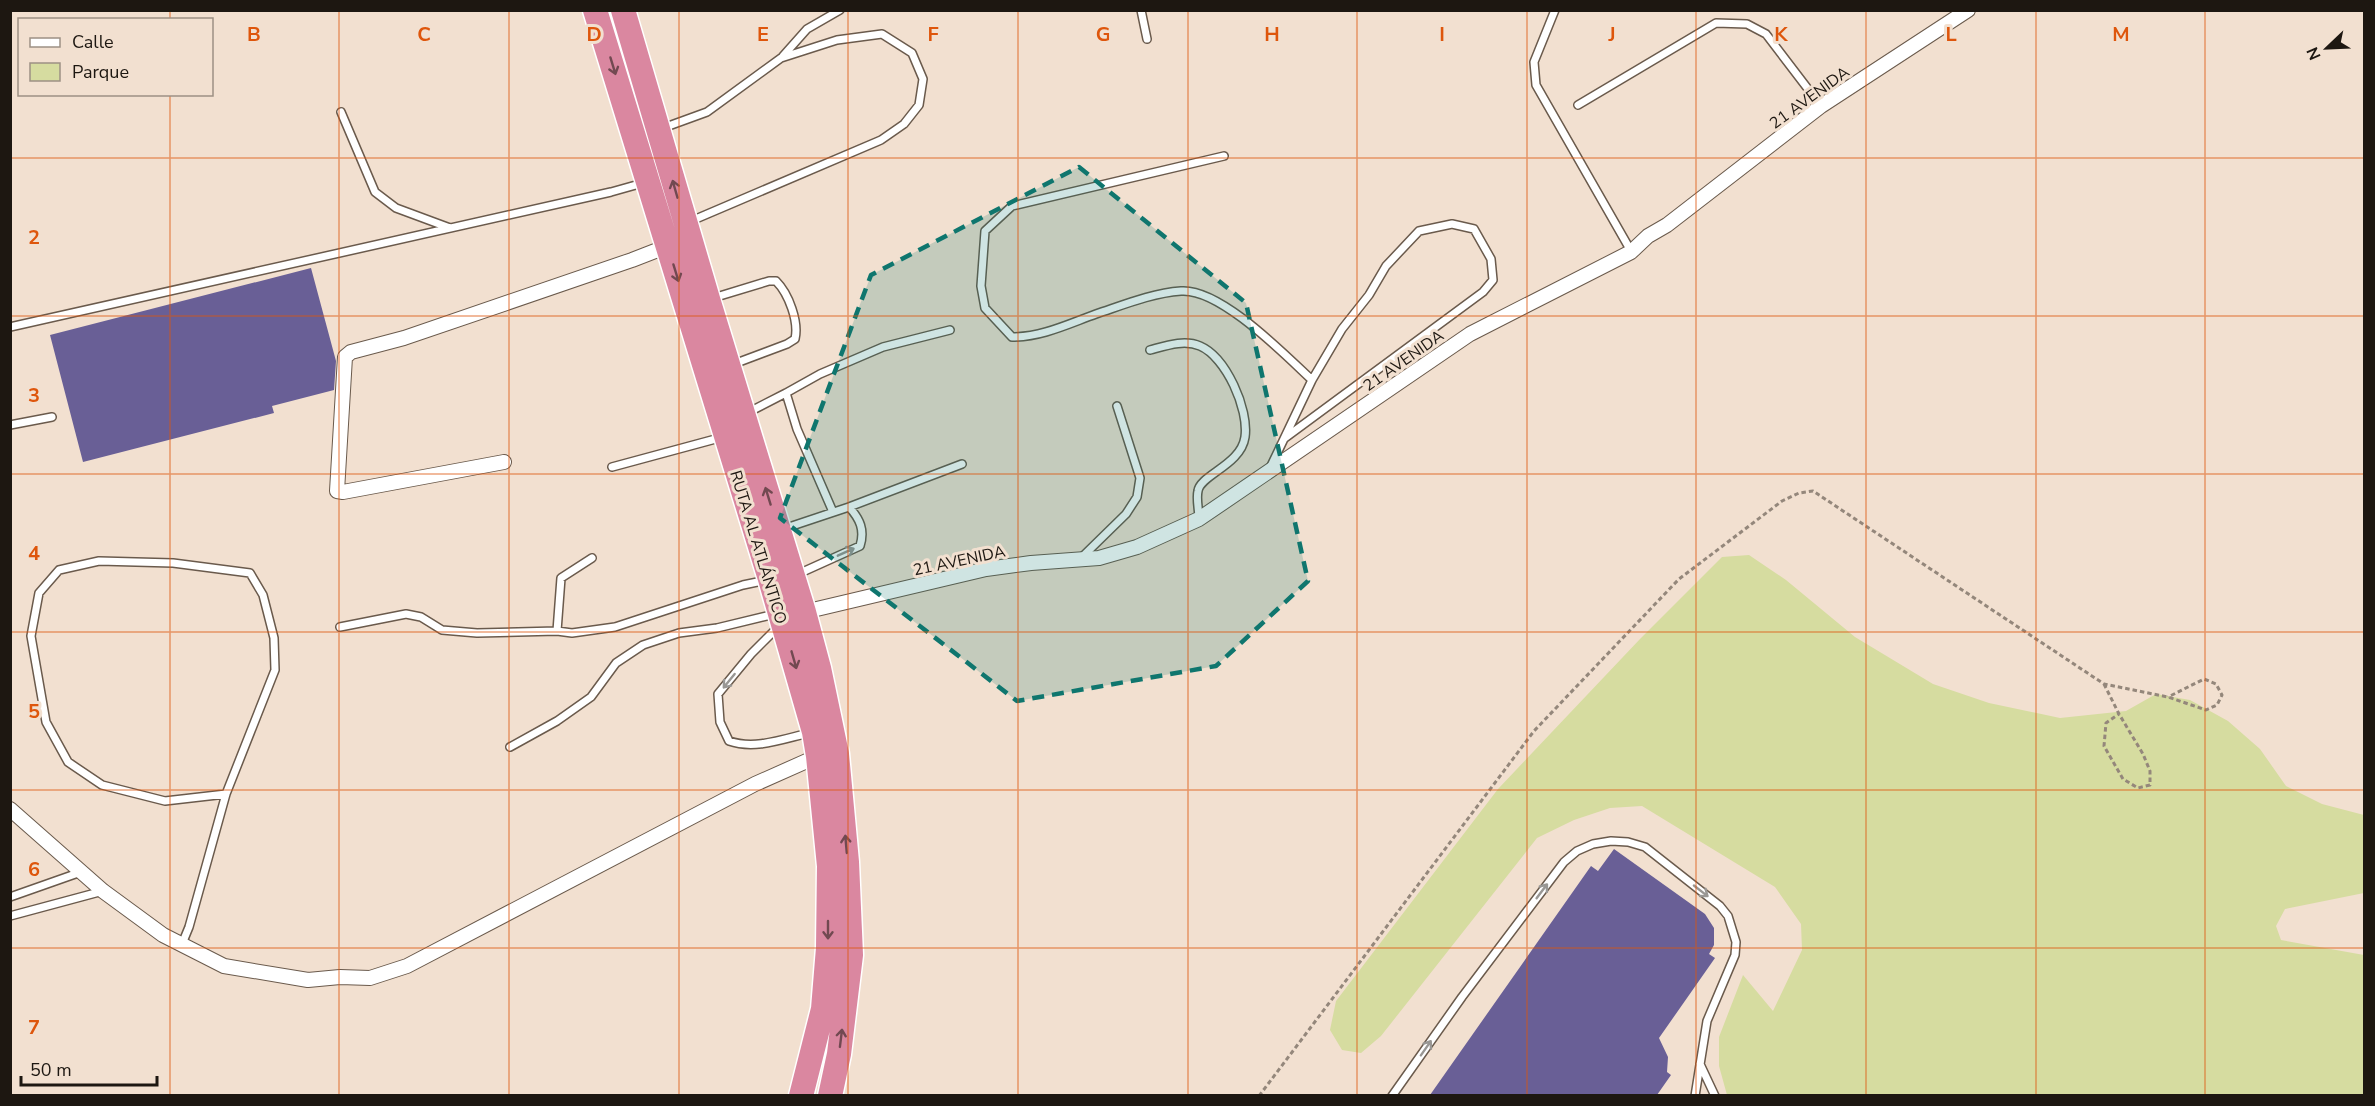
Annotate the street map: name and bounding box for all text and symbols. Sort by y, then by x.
legend [18,18,213,96]
north arrow [2297,18,2357,78]
text: B [247,21,261,48]
text: C [417,21,431,48]
text: D [586,21,602,48]
text: E [757,21,769,48]
text: F [927,21,939,48]
text: G [1096,21,1110,48]
text: H [1264,21,1280,48]
text: I [1439,21,1445,48]
text: J [1607,21,1616,48]
text: K [1774,21,1788,48]
text: L [1945,21,1957,48]
text: M [2112,21,2130,48]
text: Calle [72,30,114,54]
text: N [2302,44,2327,63]
one-way arrow [608,56,619,75]
text: Parque [72,60,129,84]
street label: 21 AVENIDA [1765,61,1854,134]
one-way arrow [669,180,680,199]
text: 2 [28,224,40,251]
one-way arrow [671,263,682,282]
street label: 21 AVENIDA [1359,325,1449,397]
text: 3 [28,382,40,409]
street label: RUTA AL ATLÁNTICO [724,468,792,627]
one-way arrow [762,487,773,506]
text: 4 [28,540,40,567]
street label: 21 AVENIDA [911,540,1008,581]
one-way arrow [836,546,854,558]
one-way arrow [788,651,800,670]
one-way arrow [722,673,736,688]
text: 5 [28,698,40,725]
one-way arrow [840,834,851,854]
text: 6 [28,856,40,883]
one-way arrow [1535,883,1548,899]
one-way arrow [1692,884,1708,897]
one-way arrow [822,920,834,940]
text: 7 [28,1014,40,1041]
one-way arrow [836,1029,847,1049]
one-way arrow [1420,1040,1432,1056]
scale bar [21,1049,158,1087]
text: 50 m [30,1058,72,1082]

